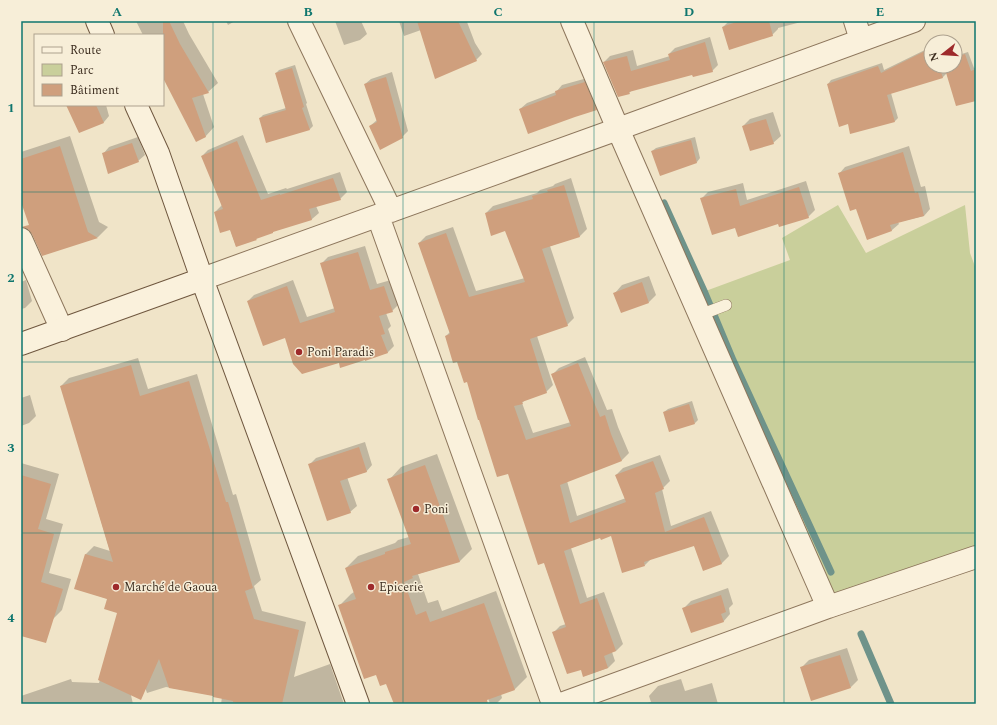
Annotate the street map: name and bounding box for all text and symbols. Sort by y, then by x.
text: A [112,2,122,22]
text: B [303,2,313,22]
text: C [493,2,503,22]
text: D [684,2,694,22]
text: E [876,2,885,22]
legend [34,34,164,106]
north arrow [923,34,963,74]
text: Route [70,41,101,60]
text: N [924,50,943,64]
text: Parc [70,61,94,80]
text: Bâtiment [70,81,119,100]
text: 1 [7,98,15,118]
text: 2 [7,268,15,288]
place label: Poni Paradis [307,343,374,362]
marker: Poni Paradis [294,347,304,357]
text: 3 [7,438,15,458]
place label: Poni [424,500,449,519]
marker: Poni [411,504,421,514]
place label: Marché de Gaoua [124,578,217,597]
place label: Epicerie [379,578,423,597]
marker: Marché de Gaoua [111,582,121,592]
marker: Epicerie [366,582,376,592]
text: 4 [7,608,15,628]

